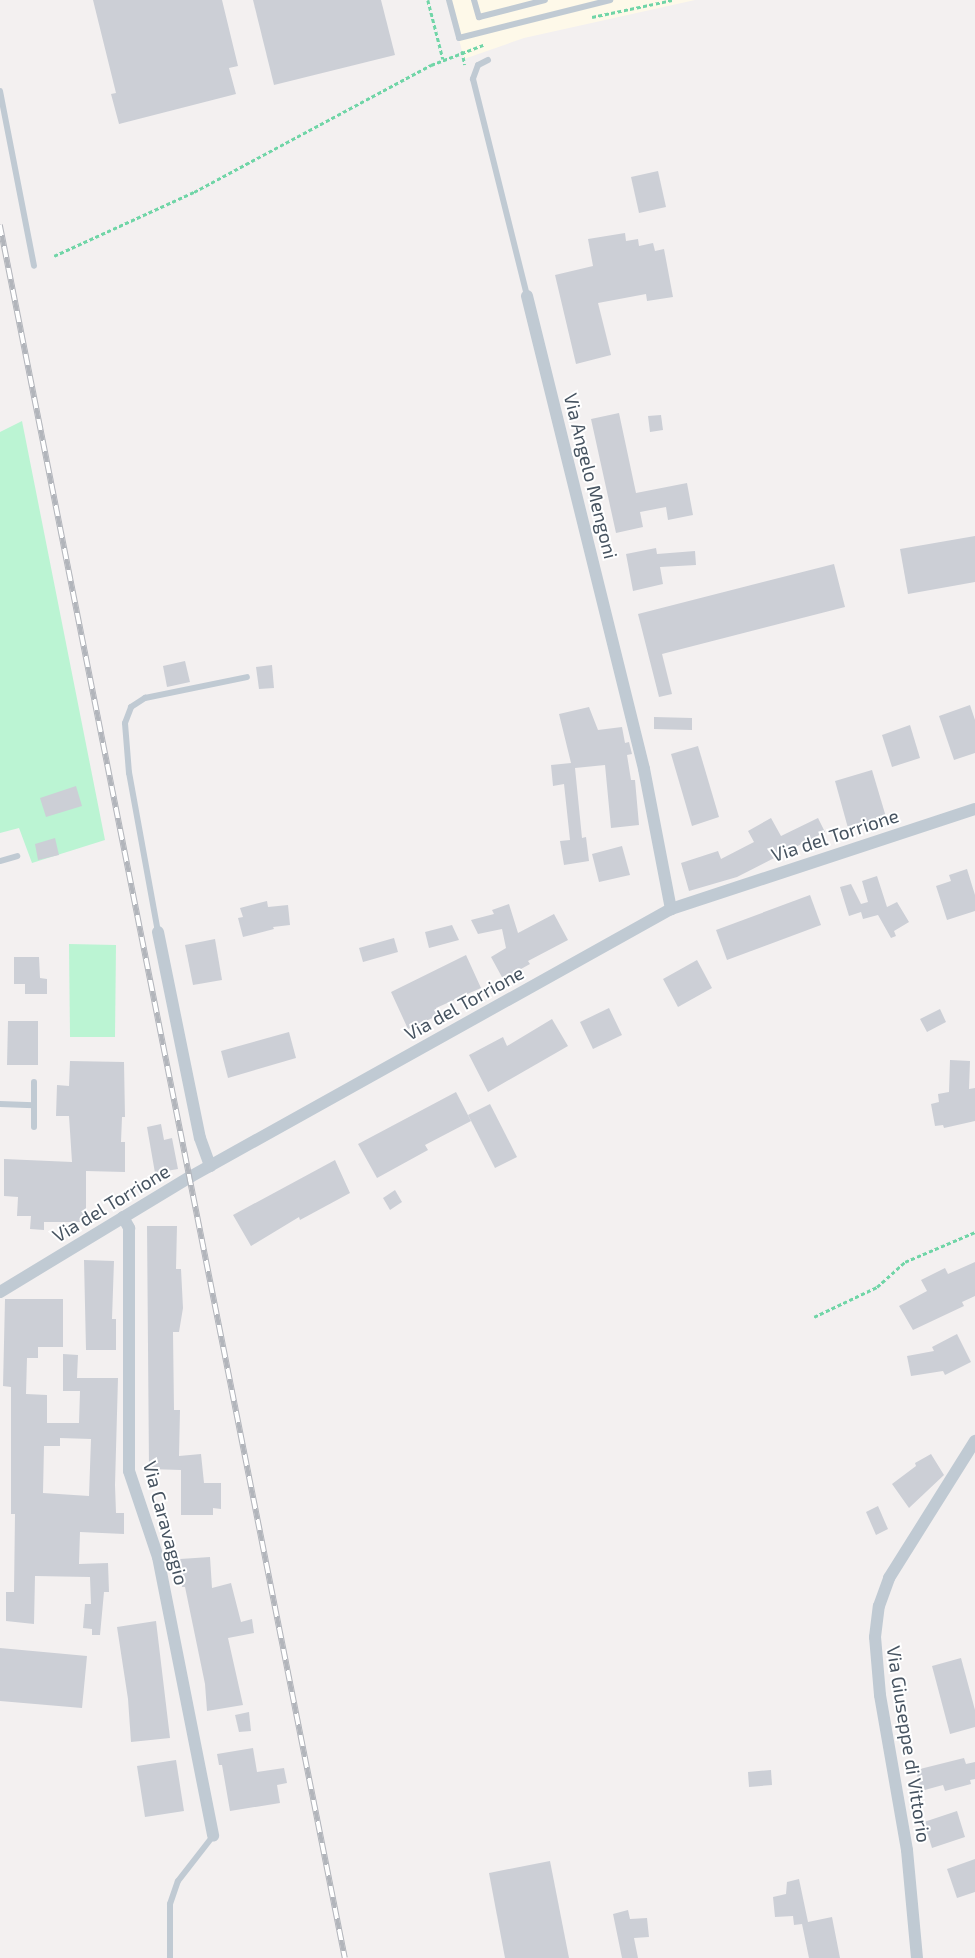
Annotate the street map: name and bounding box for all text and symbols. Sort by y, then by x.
street label: Via Angelo Mengoni [559,391,623,561]
street label: Via del Torrione [768,804,902,866]
street label: Via del Torrione [400,961,528,1045]
street label: Via del Torrione [48,1159,174,1247]
street label: Via Caravaggio [139,1459,193,1587]
street label: Via Giuseppe di Vittorio [882,1644,936,1844]

